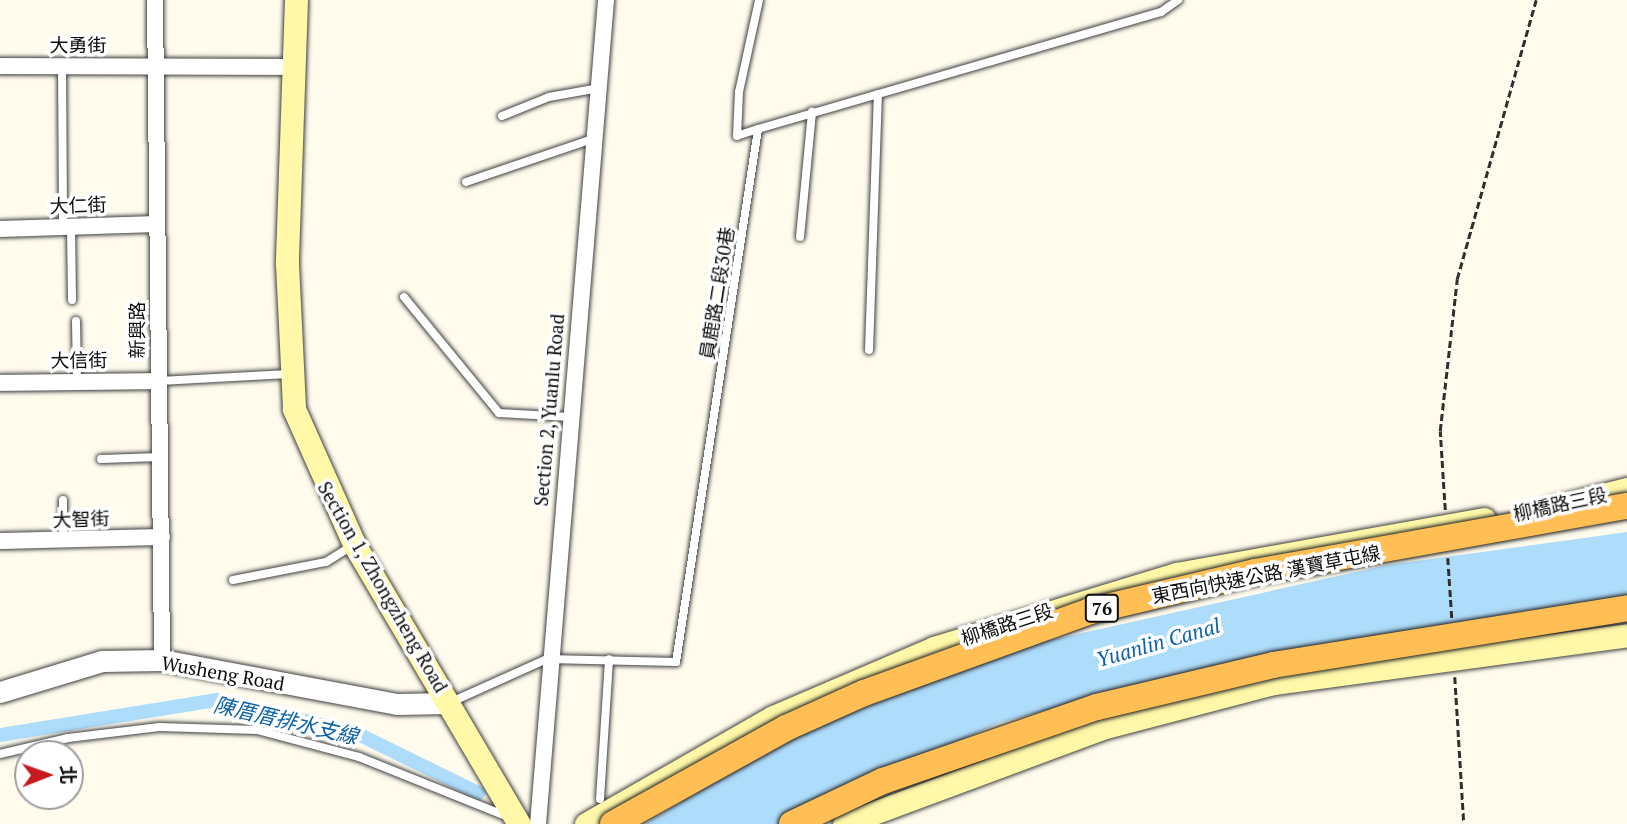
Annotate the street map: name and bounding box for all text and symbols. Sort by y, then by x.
street label: 大勇街 [50,34,106,56]
street label: 大仁街 [49,193,107,217]
street label: 員鹿路二段30巷 [695,225,739,361]
street label: 新興路 [126,302,148,358]
street label: Section 2, Yuanlu Road [529,312,569,508]
street label: 大信街 [50,348,108,372]
street label: Section 1, Zhongzheng Road [313,477,453,697]
street label: 柳橋路三段 [1511,483,1609,525]
street label: 大智街 [52,507,110,531]
street label: 東西向快速公路 漢寶草屯線 [1150,541,1382,607]
road number: 76 [1084,594,1120,622]
street label: 柳橋路三段 [958,598,1056,650]
water label: Yuanlin Canal [1093,612,1223,672]
street label: Wusheng Road [160,651,286,695]
water label: 陳厝厝排水支線 [212,691,360,749]
north arrow [14,740,84,810]
text: 北 [56,765,81,784]

